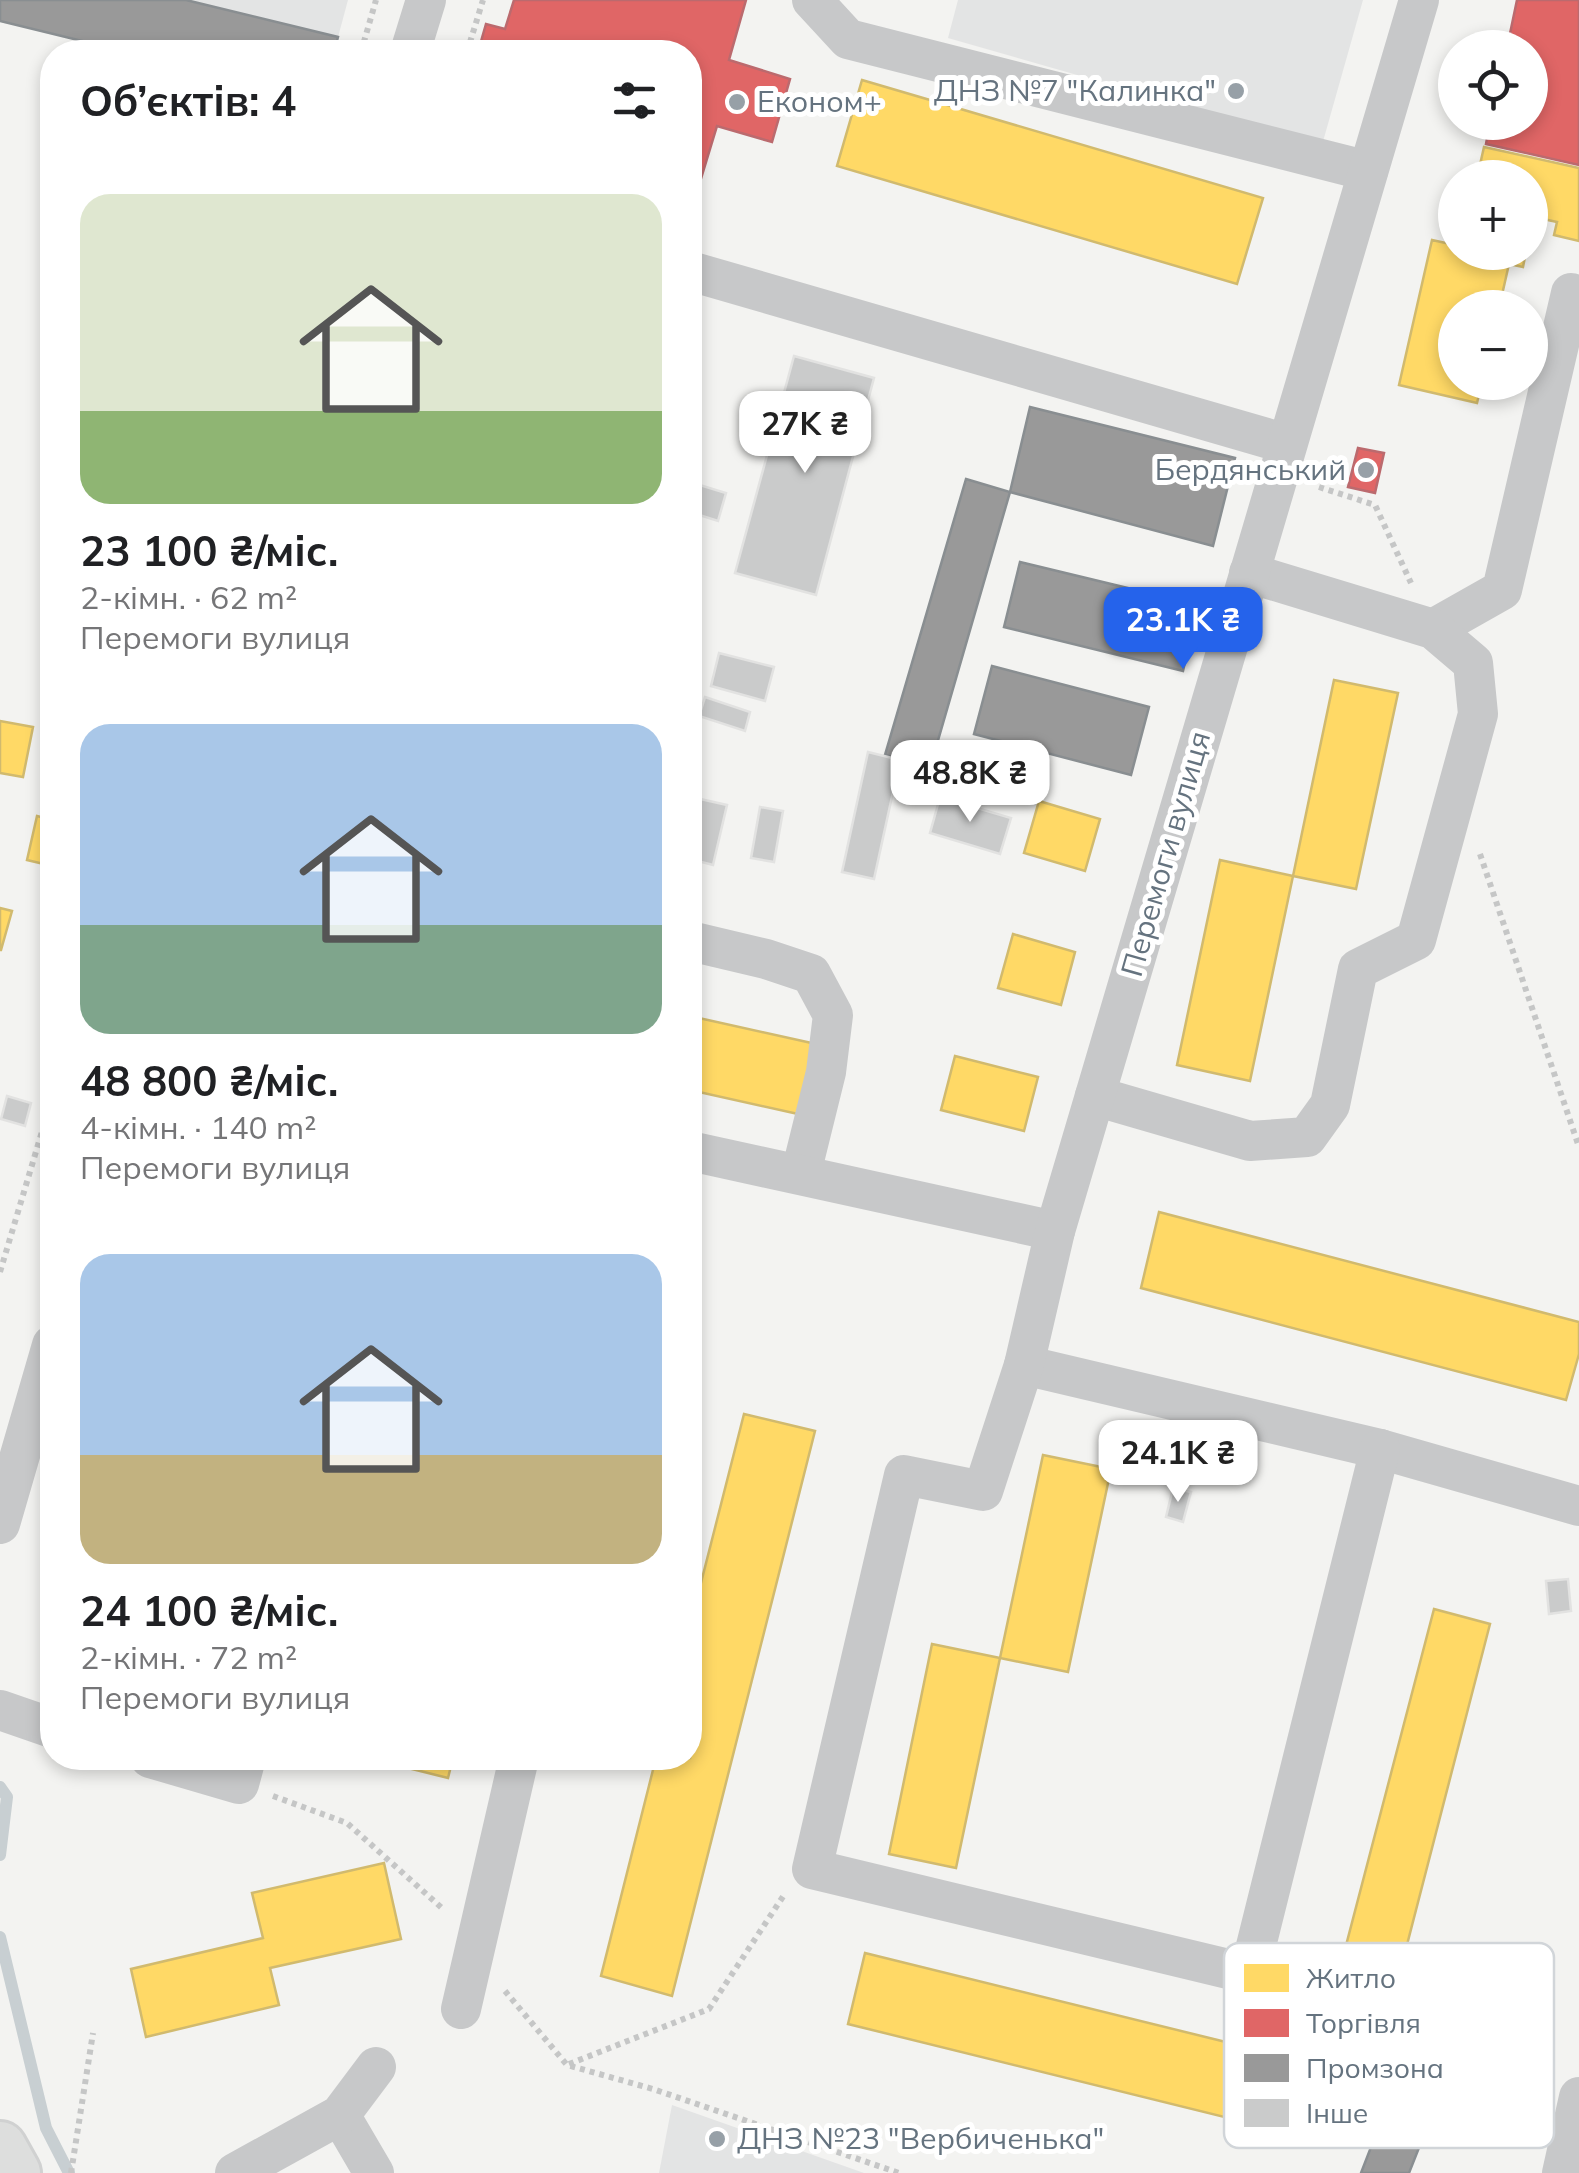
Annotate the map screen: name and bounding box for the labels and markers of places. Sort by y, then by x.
place label: ДНЗ №7 "Калинка" [934,71,1216,109]
marker: ДНЗ №7 "Калинка" [1225,80,1247,102]
place label: Економ+ [757,82,882,120]
marker: Економ+ [726,91,748,113]
pin: 27K ₴ [735,391,875,476]
place label: Бердянський [1155,450,1346,488]
marker: Бердянський [1355,459,1377,481]
pin: 23.1K ₴ [1091,587,1275,672]
pin: 48.8K ₴ [878,740,1062,825]
pin: 24.1K ₴ [1086,1420,1270,1505]
place label: ДНЗ №23 "Вербиченька" [737,2119,1104,2157]
marker: ДНЗ №23 "Вербиченька" [706,2128,728,2150]

